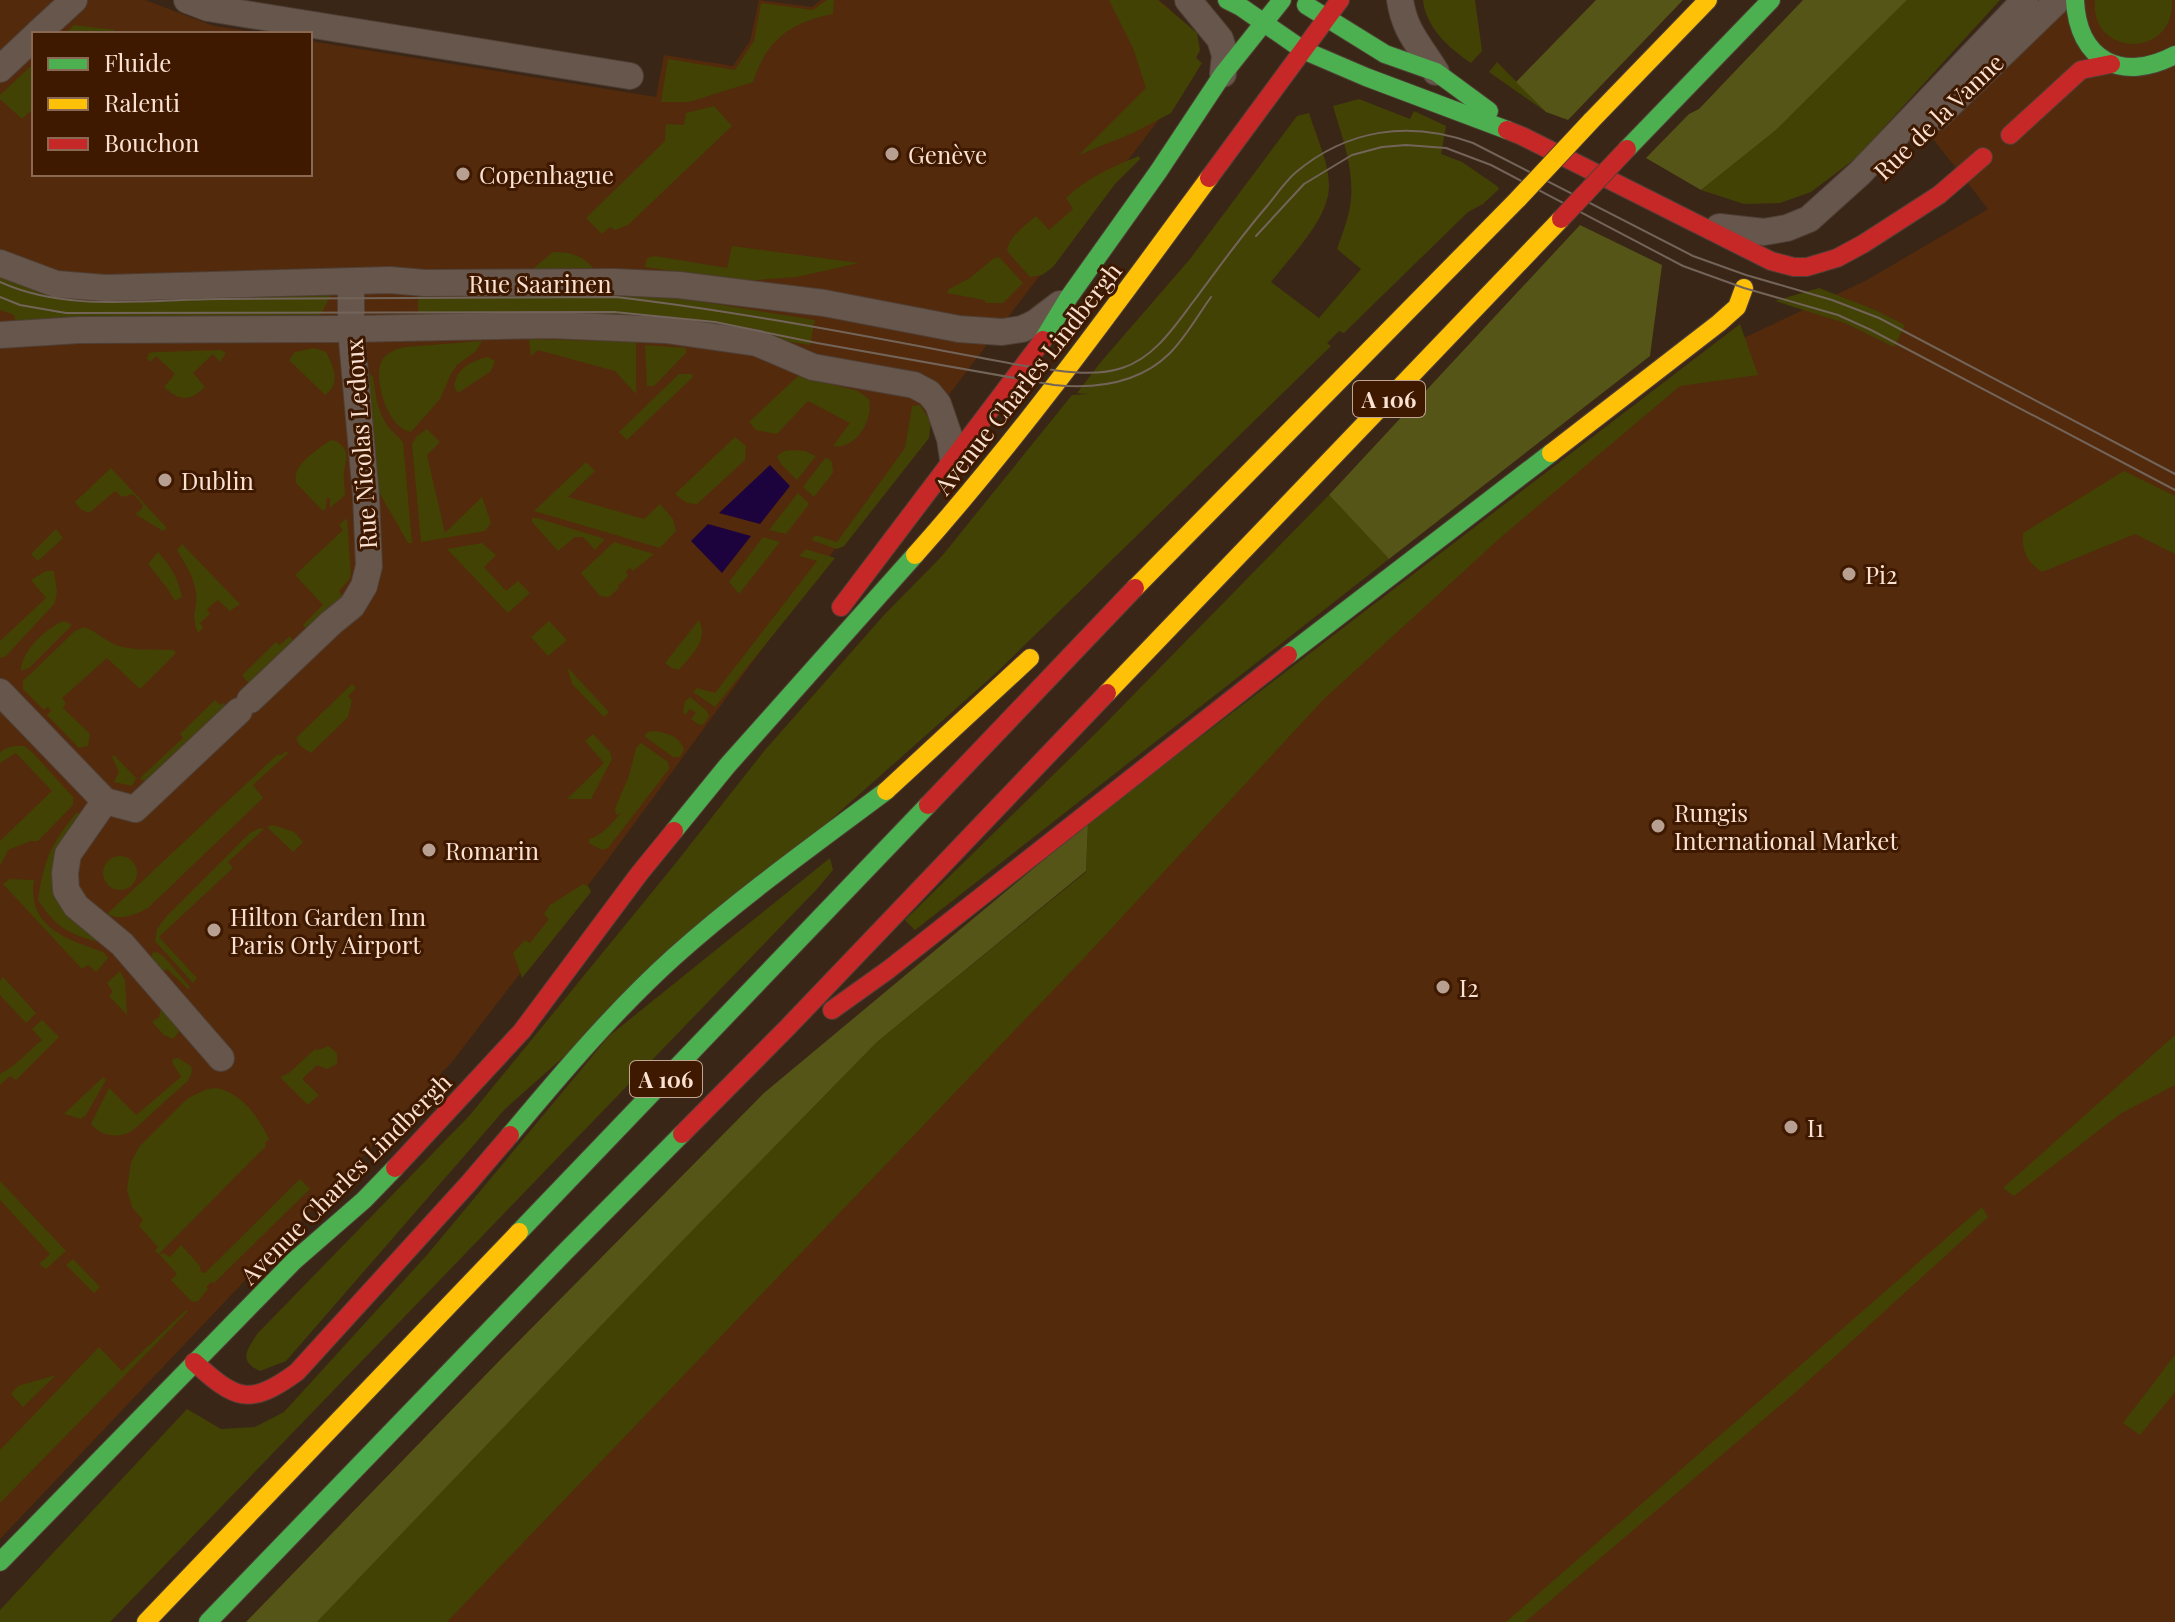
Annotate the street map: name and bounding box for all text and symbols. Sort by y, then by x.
legend [32,32,312,176]
text: Fluide [104,46,171,78]
street label: Rue de la Vanne [1866,46,2010,186]
text: Ralenti [104,86,180,118]
text: Bouchon [104,126,199,158]
place label: Genève [908,138,987,170]
marker: Genève [883,145,901,163]
place label: Copenhague [479,158,614,190]
marker: Copenhague [454,165,472,183]
street label: Avenue Charles Lindbergh [926,255,1128,501]
street label: Rue Saarinen [469,267,612,299]
street label: Rue Nicolas Ledoux [337,337,383,550]
road number: A 106 [1353,381,1425,417]
place label: Dublin [181,464,254,496]
marker: Dublin [156,471,174,489]
place label: Pi2 [1865,558,1898,590]
marker: Pi2 [1840,565,1858,583]
place label: Rungis International Market [1674,796,1898,856]
marker: Rungis International Market [1649,817,1667,835]
place label: Romarin [445,834,539,866]
marker: Romarin [420,841,438,859]
place label: Hilton Garden Inn Paris Orly Airport [230,900,426,960]
marker: Hilton Garden Inn Paris Orly Airport [205,921,223,939]
place label: I2 [1459,971,1479,1003]
marker: I2 [1434,978,1452,996]
road number: A 106 [630,1061,702,1097]
street label: Avenue Charles Lindbergh [232,1066,457,1291]
place label: I1 [1807,1111,1824,1143]
marker: I1 [1782,1118,1800,1136]

